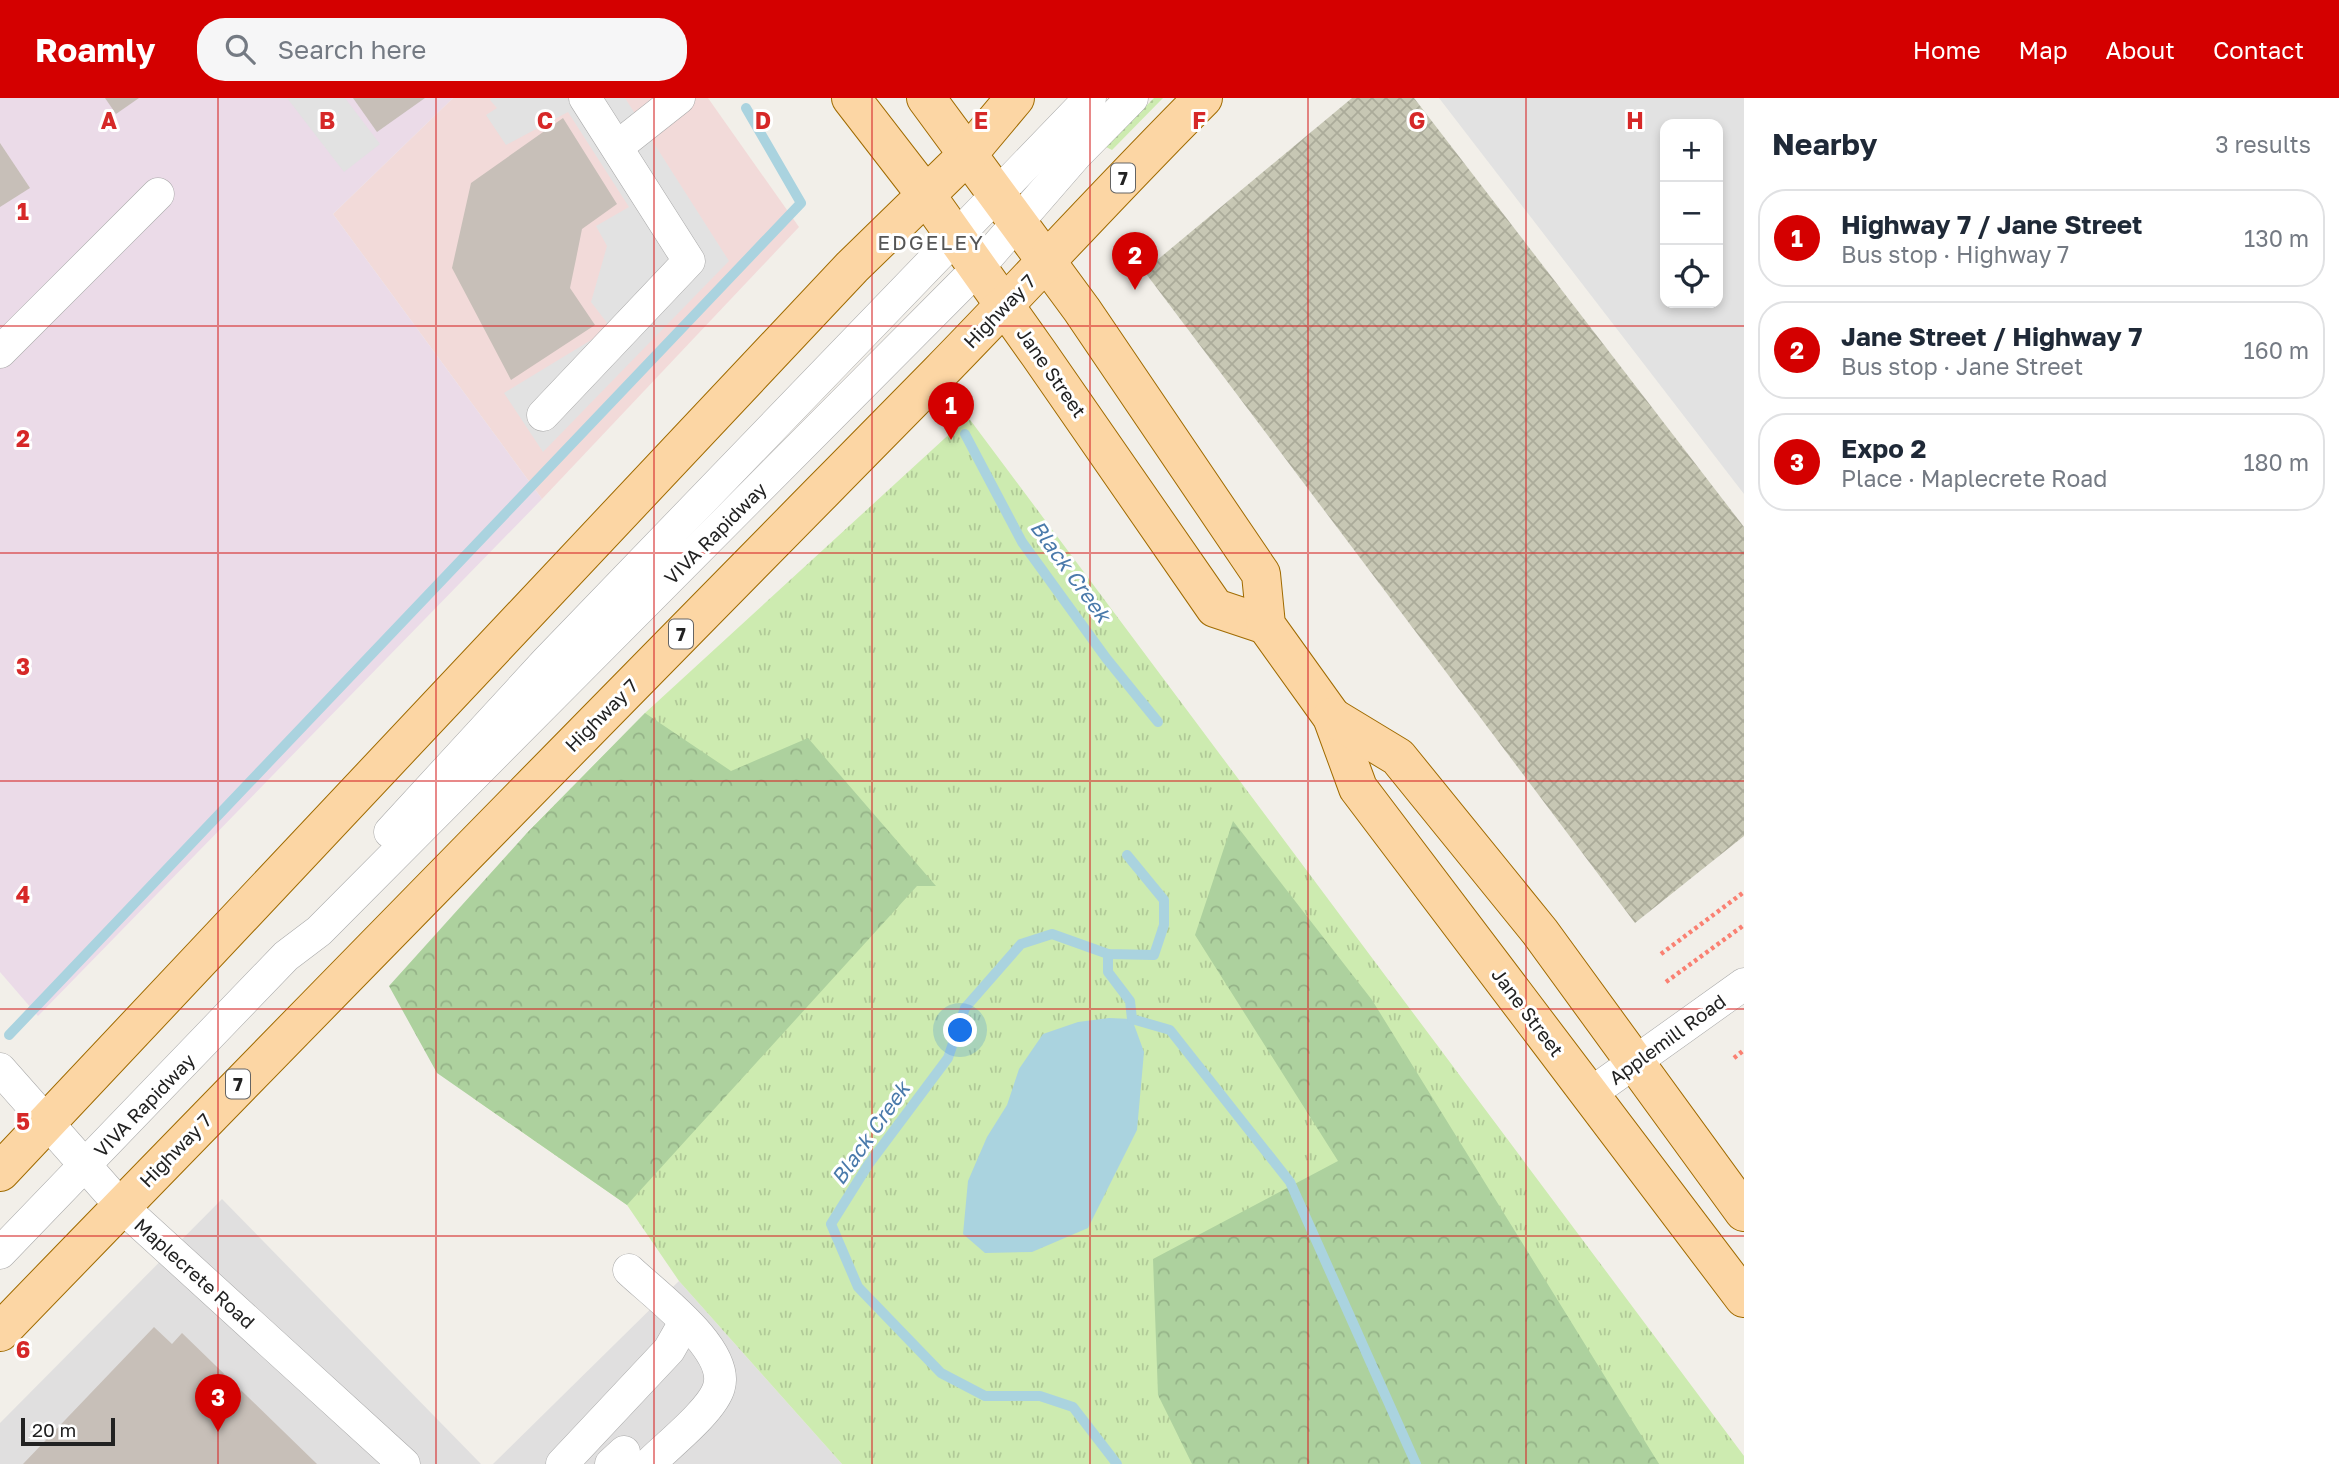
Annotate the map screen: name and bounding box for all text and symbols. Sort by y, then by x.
search box [197,18,687,81]
text: Roamly [35,30,155,69]
icon: search [221,30,259,68]
text: Search here [277,34,426,65]
text: Home [1913,35,1981,64]
text: Map [2019,35,2068,64]
text: About [2106,35,2175,64]
text: Contact [2213,35,2304,64]
text: A [101,106,118,134]
text: B [319,106,335,134]
text: C [537,106,553,134]
text: D [755,106,771,134]
text: E [974,106,988,134]
text: F [1192,106,1206,134]
text: G [1409,106,1425,134]
text: H [1626,106,1644,134]
map controls [1660,119,1723,308]
button: + [1660,119,1723,182]
text: Nearby [1772,126,1877,162]
text: 3 results [2215,130,2311,158]
road number: 7 [1111,164,1135,192]
button: − [1660,182,1723,245]
text: 1 [17,197,29,225]
text: Highway 7 / Jane Street [1841,209,2142,240]
text: 1 [1791,224,1803,252]
text: 130 m [2244,224,2309,252]
district label: EDGELEY [877,229,985,255]
pin: 2 [1112,232,1158,290]
text: Bus stop · Highway 7 [1841,240,2069,268]
button: locate [1660,245,1723,308]
street label: Highway 7 [958,269,1040,353]
text: Jane Street / Highway 7 [1841,321,2142,352]
street label: Jane Street [1012,322,1092,422]
text: 2 [1790,336,1804,364]
text: 160 m [2244,336,2309,364]
text: Bus stop · Jane Street [1841,352,2083,380]
pin: 1 [928,382,974,440]
text: 2 [16,424,30,452]
text: Expo 2 [1841,433,1926,464]
text: 3 [1790,448,1804,476]
text: 180 m [2243,448,2309,476]
text: Place · Maplecrete Road [1841,464,2107,492]
street label: VIVA Rapidway [659,477,771,589]
water label: Black Creek [1025,515,1118,629]
road number: 7 [669,620,693,648]
text: 3 [16,652,30,680]
street label: Highway 7 [560,674,642,756]
text: 4 [16,880,30,908]
street label: Jane Street [1487,963,1569,1061]
street label: Applemill Road [1604,989,1730,1089]
your location [943,1013,977,1047]
street label: VIVA Rapidway [89,1048,199,1162]
road number: 7 [226,1070,250,1099]
water label: Black Creek [825,1075,916,1189]
text: 5 [16,1107,30,1135]
street label: Highway 7 [134,1108,216,1192]
street label: Maplecrete Road [130,1213,260,1333]
text: 6 [16,1335,30,1363]
pin: 3 [195,1374,241,1432]
scale bar [21,1415,116,1447]
text: 20 m [32,1418,76,1441]

